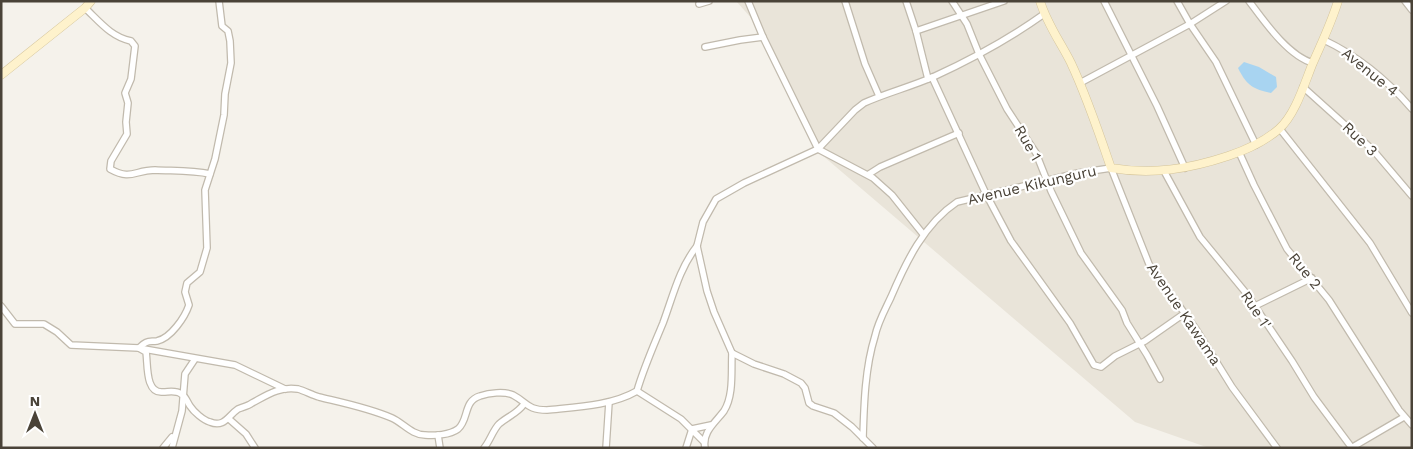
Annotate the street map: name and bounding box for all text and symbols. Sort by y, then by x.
street label: Avenue 4 [1338,44,1402,100]
street label: Rue 3 [1339,118,1381,160]
street label: Rue 1 [1011,122,1045,164]
street label: Avenue Kikunguru [966,161,1098,209]
street label: Rue 2 [1285,249,1325,293]
street label: Avenue Kawama [1143,259,1225,369]
street label: Rue 1' [1237,288,1275,332]
north arrow [10,389,60,439]
text: N [30,393,40,409]

